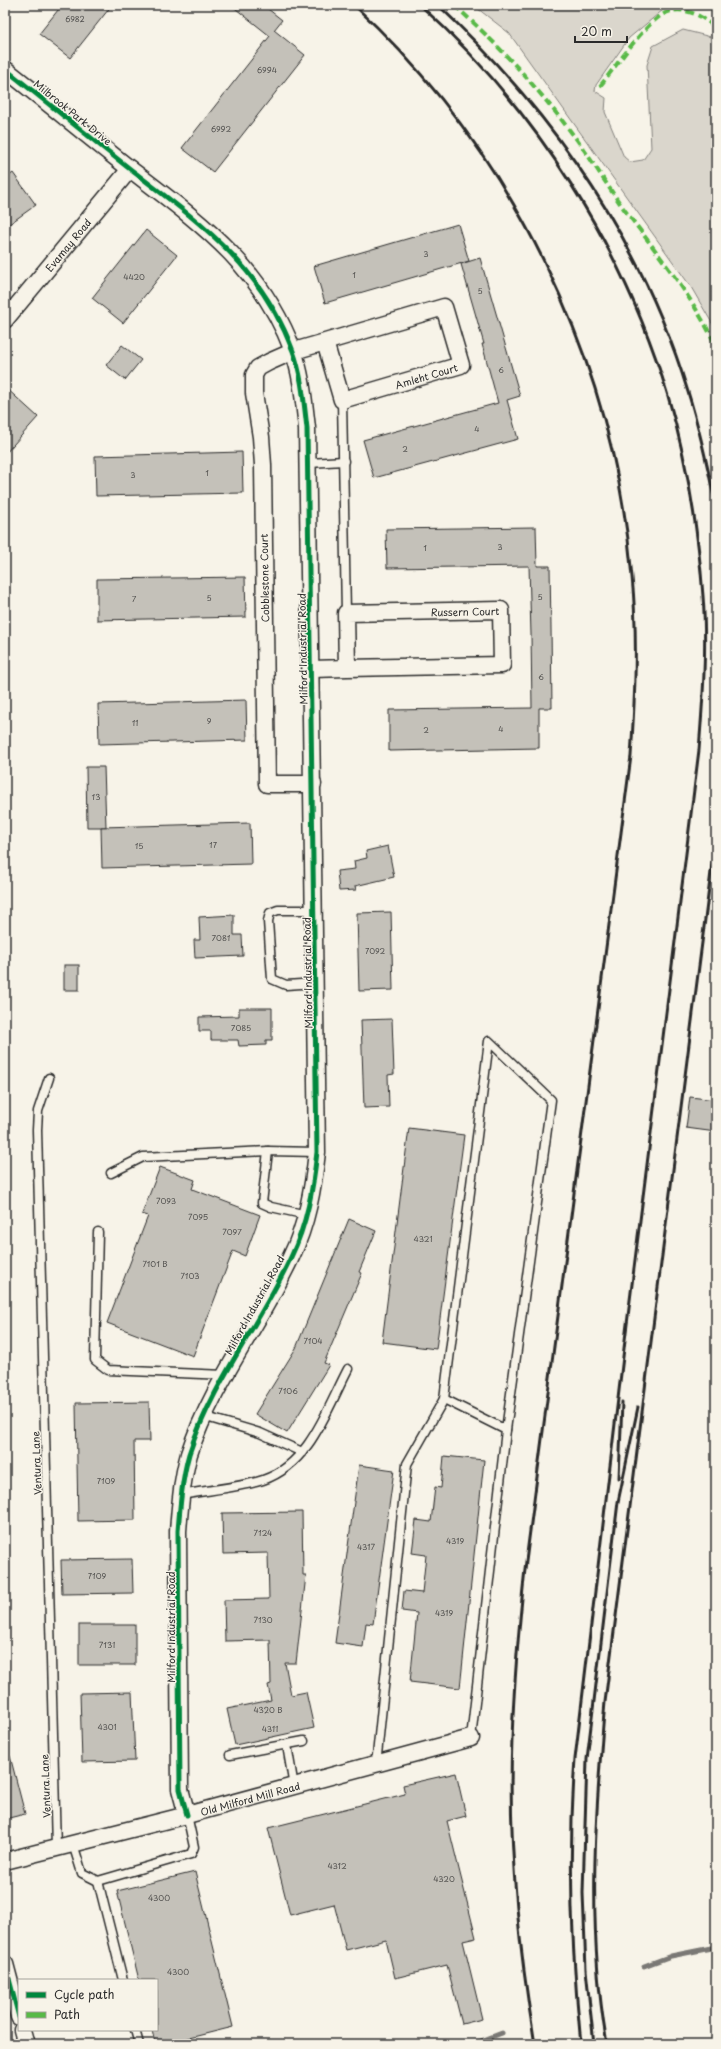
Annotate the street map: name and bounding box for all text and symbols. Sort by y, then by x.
house number: 6982 [65,13,85,25]
scale bar [575,18,627,44]
text: 20 m [581,22,612,40]
house number: 6994 [257,64,277,76]
street label: Milbrook Park Drive [31,76,116,149]
house number: 6992 [211,123,231,135]
street label: Evamay Road [41,215,94,274]
house number: 3 [423,248,429,260]
house number: 1 [352,269,356,281]
house number: 4420 [123,271,145,283]
house number: 5 [477,285,483,297]
street label: Amleht Court [393,359,459,392]
house number: 6 [498,364,504,376]
house number: 4 [474,423,480,435]
house number: 2 [402,443,408,455]
house number: 1 [205,467,209,479]
house number: 3 [130,469,136,481]
street label: Cobblestone Court [256,534,272,622]
house number: 3 [497,541,503,553]
house number: 1 [423,542,427,554]
house number: 5 [537,591,543,603]
house number: 5 [206,592,212,604]
house number: 7 [132,593,137,605]
street label: Milford Industrial Road [294,593,310,705]
street label: Russern Court [430,603,499,619]
house number: 6 [538,671,544,683]
house number: 9 [207,715,212,727]
house number: 11 [132,717,138,729]
house number: 4 [498,723,504,735]
house number: 2 [423,724,429,736]
house number: 13 [92,791,100,803]
house number: 17 [209,839,218,851]
house number: 15 [135,840,143,852]
street label: Milford Industrial Road [299,917,315,1029]
house number: 7081 [212,932,231,944]
house number: 7092 [365,945,385,957]
house number: 7085 [231,1022,251,1034]
house number: 7093 [156,1195,176,1207]
house number: 7095 [188,1211,208,1223]
house number: 7097 [222,1226,242,1238]
house number: 4321 [414,1233,432,1245]
street label: Milford Industrial Road [220,1253,288,1357]
house number: 7101 B [142,1258,168,1270]
house number: 7103 [180,1270,200,1282]
house number: 7104 [303,1335,323,1347]
house number: 7106 [278,1385,298,1397]
street label: Ventura Lane [27,1430,45,1495]
house number: 7109 [97,1475,116,1487]
house number: 7124 [254,1527,272,1539]
house number: 4319 [446,1535,464,1547]
house number: 4317 [357,1541,375,1553]
house number: 7109 [88,1570,107,1582]
street label: Milford Industrial Road [163,1571,178,1683]
house number: 4319 [435,1607,453,1619]
house number: 7130 [253,1614,273,1626]
house number: 7131 [99,1639,115,1651]
house number: 4320 B [253,1704,283,1716]
house number: 4301 [97,1721,117,1733]
house number: 4311 [262,1723,278,1735]
street label: Ventura Lane [36,1753,54,1818]
street label: Old Milford Mill Road [199,1777,302,1819]
house number: 4312 [327,1860,347,1872]
house number: 4320 [433,1873,455,1885]
house number: 4300 [148,1892,170,1904]
house number: 4300 [167,1966,189,1978]
legend [18,1979,158,2031]
text: Cycle path [54,1985,115,2003]
text: Path [54,2005,80,2023]

